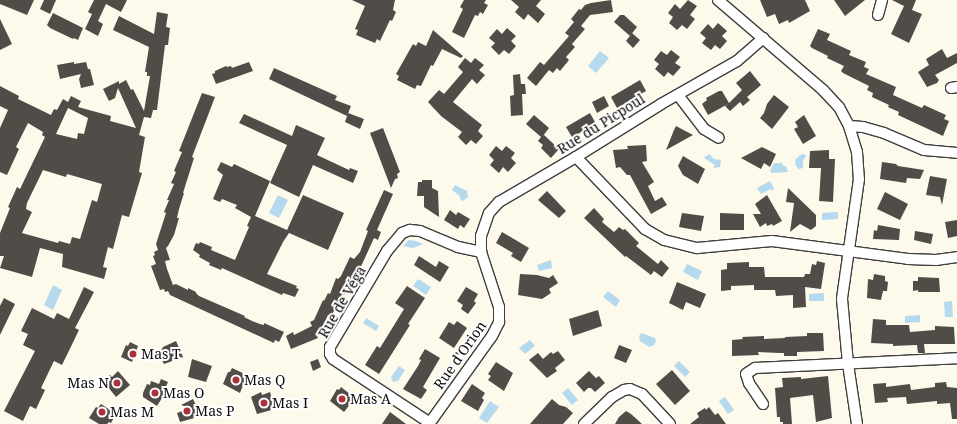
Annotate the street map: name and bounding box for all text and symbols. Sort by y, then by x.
street label: Rue du Picpoul [554,90,648,158]
street label: Rue de Véga [315,263,369,341]
street label: Rue d'Orion [430,318,490,392]
place label: Mas T [141,346,181,362]
marker: Mas T [128,349,138,359]
place label: Mas Q [244,372,285,388]
place label: Mas N [67,375,109,391]
marker: Mas Q [231,375,241,385]
marker: Mas N [112,378,122,388]
place label: Mas O [163,385,204,401]
marker: Mas O [150,388,160,398]
place label: Mas A [350,391,391,407]
marker: Mas A [337,394,347,404]
place label: Mas I [272,395,308,411]
marker: Mas I [259,398,269,408]
place label: Mas P [195,403,234,419]
place label: Mas M [110,404,154,420]
marker: Mas P [182,406,192,416]
marker: Mas M [97,407,107,417]

